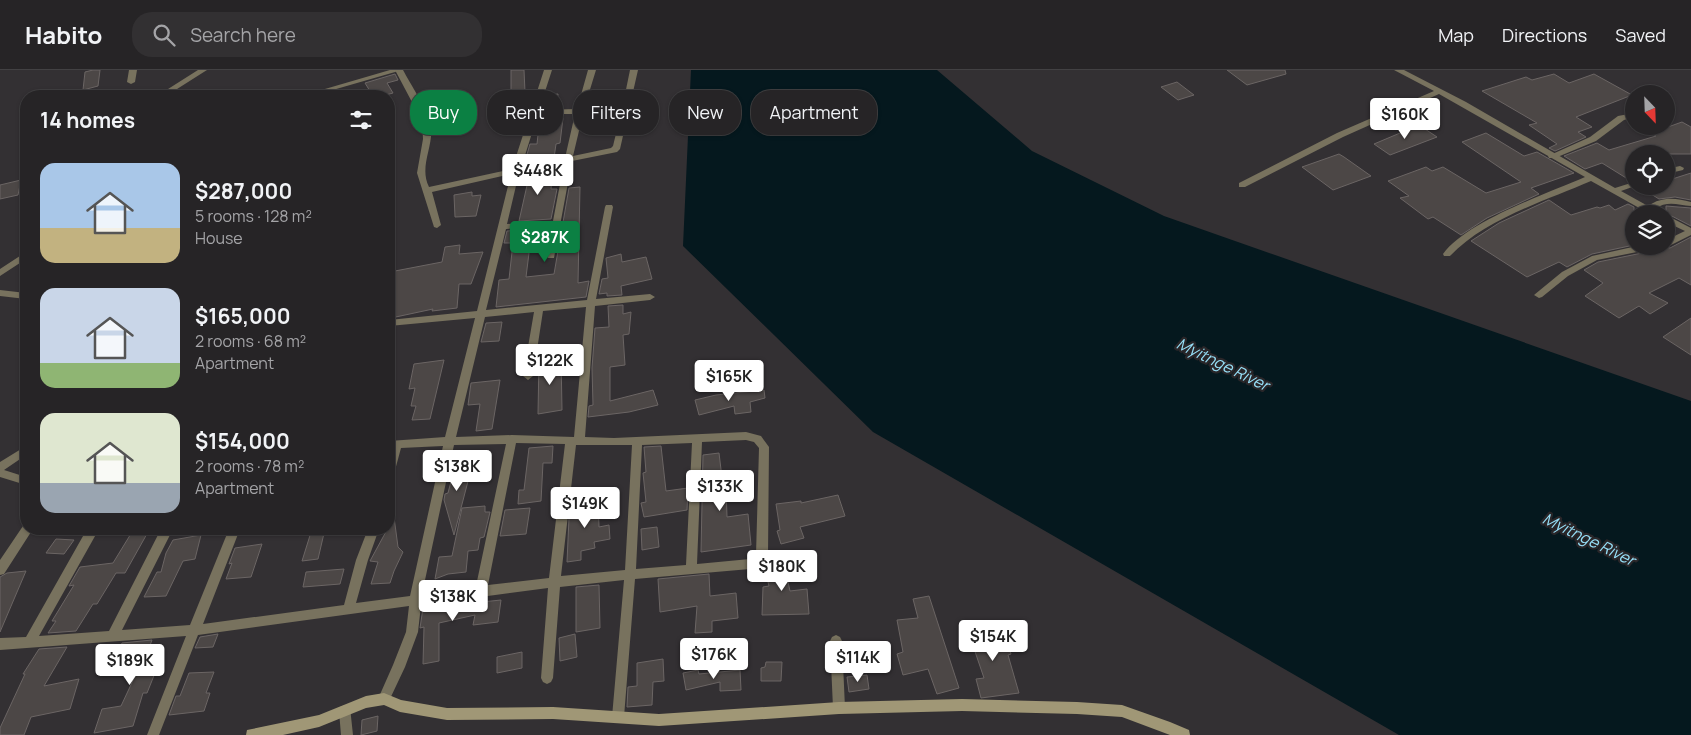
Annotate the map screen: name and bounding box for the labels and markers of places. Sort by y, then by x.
pin: $160K [1370,98,1440,140]
pin: $448K [503,154,573,196]
pin: $287K [510,220,580,263]
pin: $122K [515,344,585,386]
pin: $165K [694,360,764,402]
pin: $138K [422,450,492,492]
pin: $133K [685,470,755,512]
pin: $149K [550,486,620,529]
pin: $180K [747,550,817,592]
pin: $138K [418,580,488,622]
pin: $154K [958,620,1028,662]
pin: $176K [679,638,749,680]
pin: $114K [823,640,893,683]
pin: $189K [95,644,165,686]

